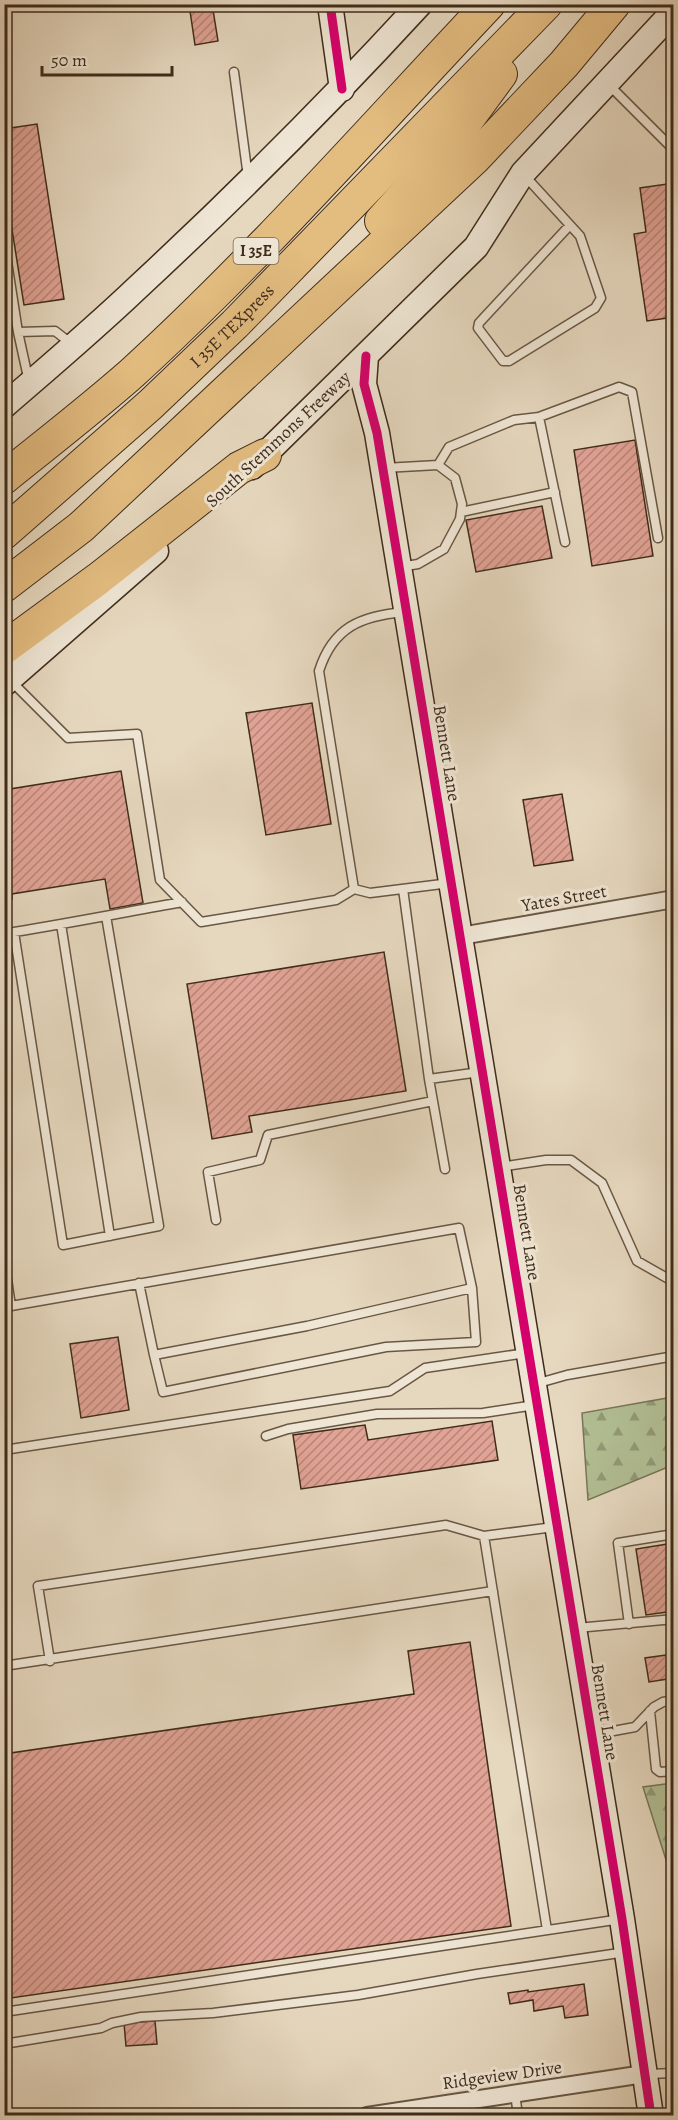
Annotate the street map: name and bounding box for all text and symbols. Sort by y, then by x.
scale bar [42,39,172,77]
text: 50 m [51,48,87,72]
road number: I 35E [234,238,278,264]
street label: I 35E TEXpress [184,279,280,373]
street label: South Stemmons Freeway [200,365,356,513]
street label: Bennett Lane [428,703,466,803]
street label: Yates Street [519,879,609,917]
street label: Bennett Lane [508,1182,546,1282]
street label: Bennett Lane [586,1662,624,1762]
street label: Ridgeview Drive [441,2055,563,2095]

